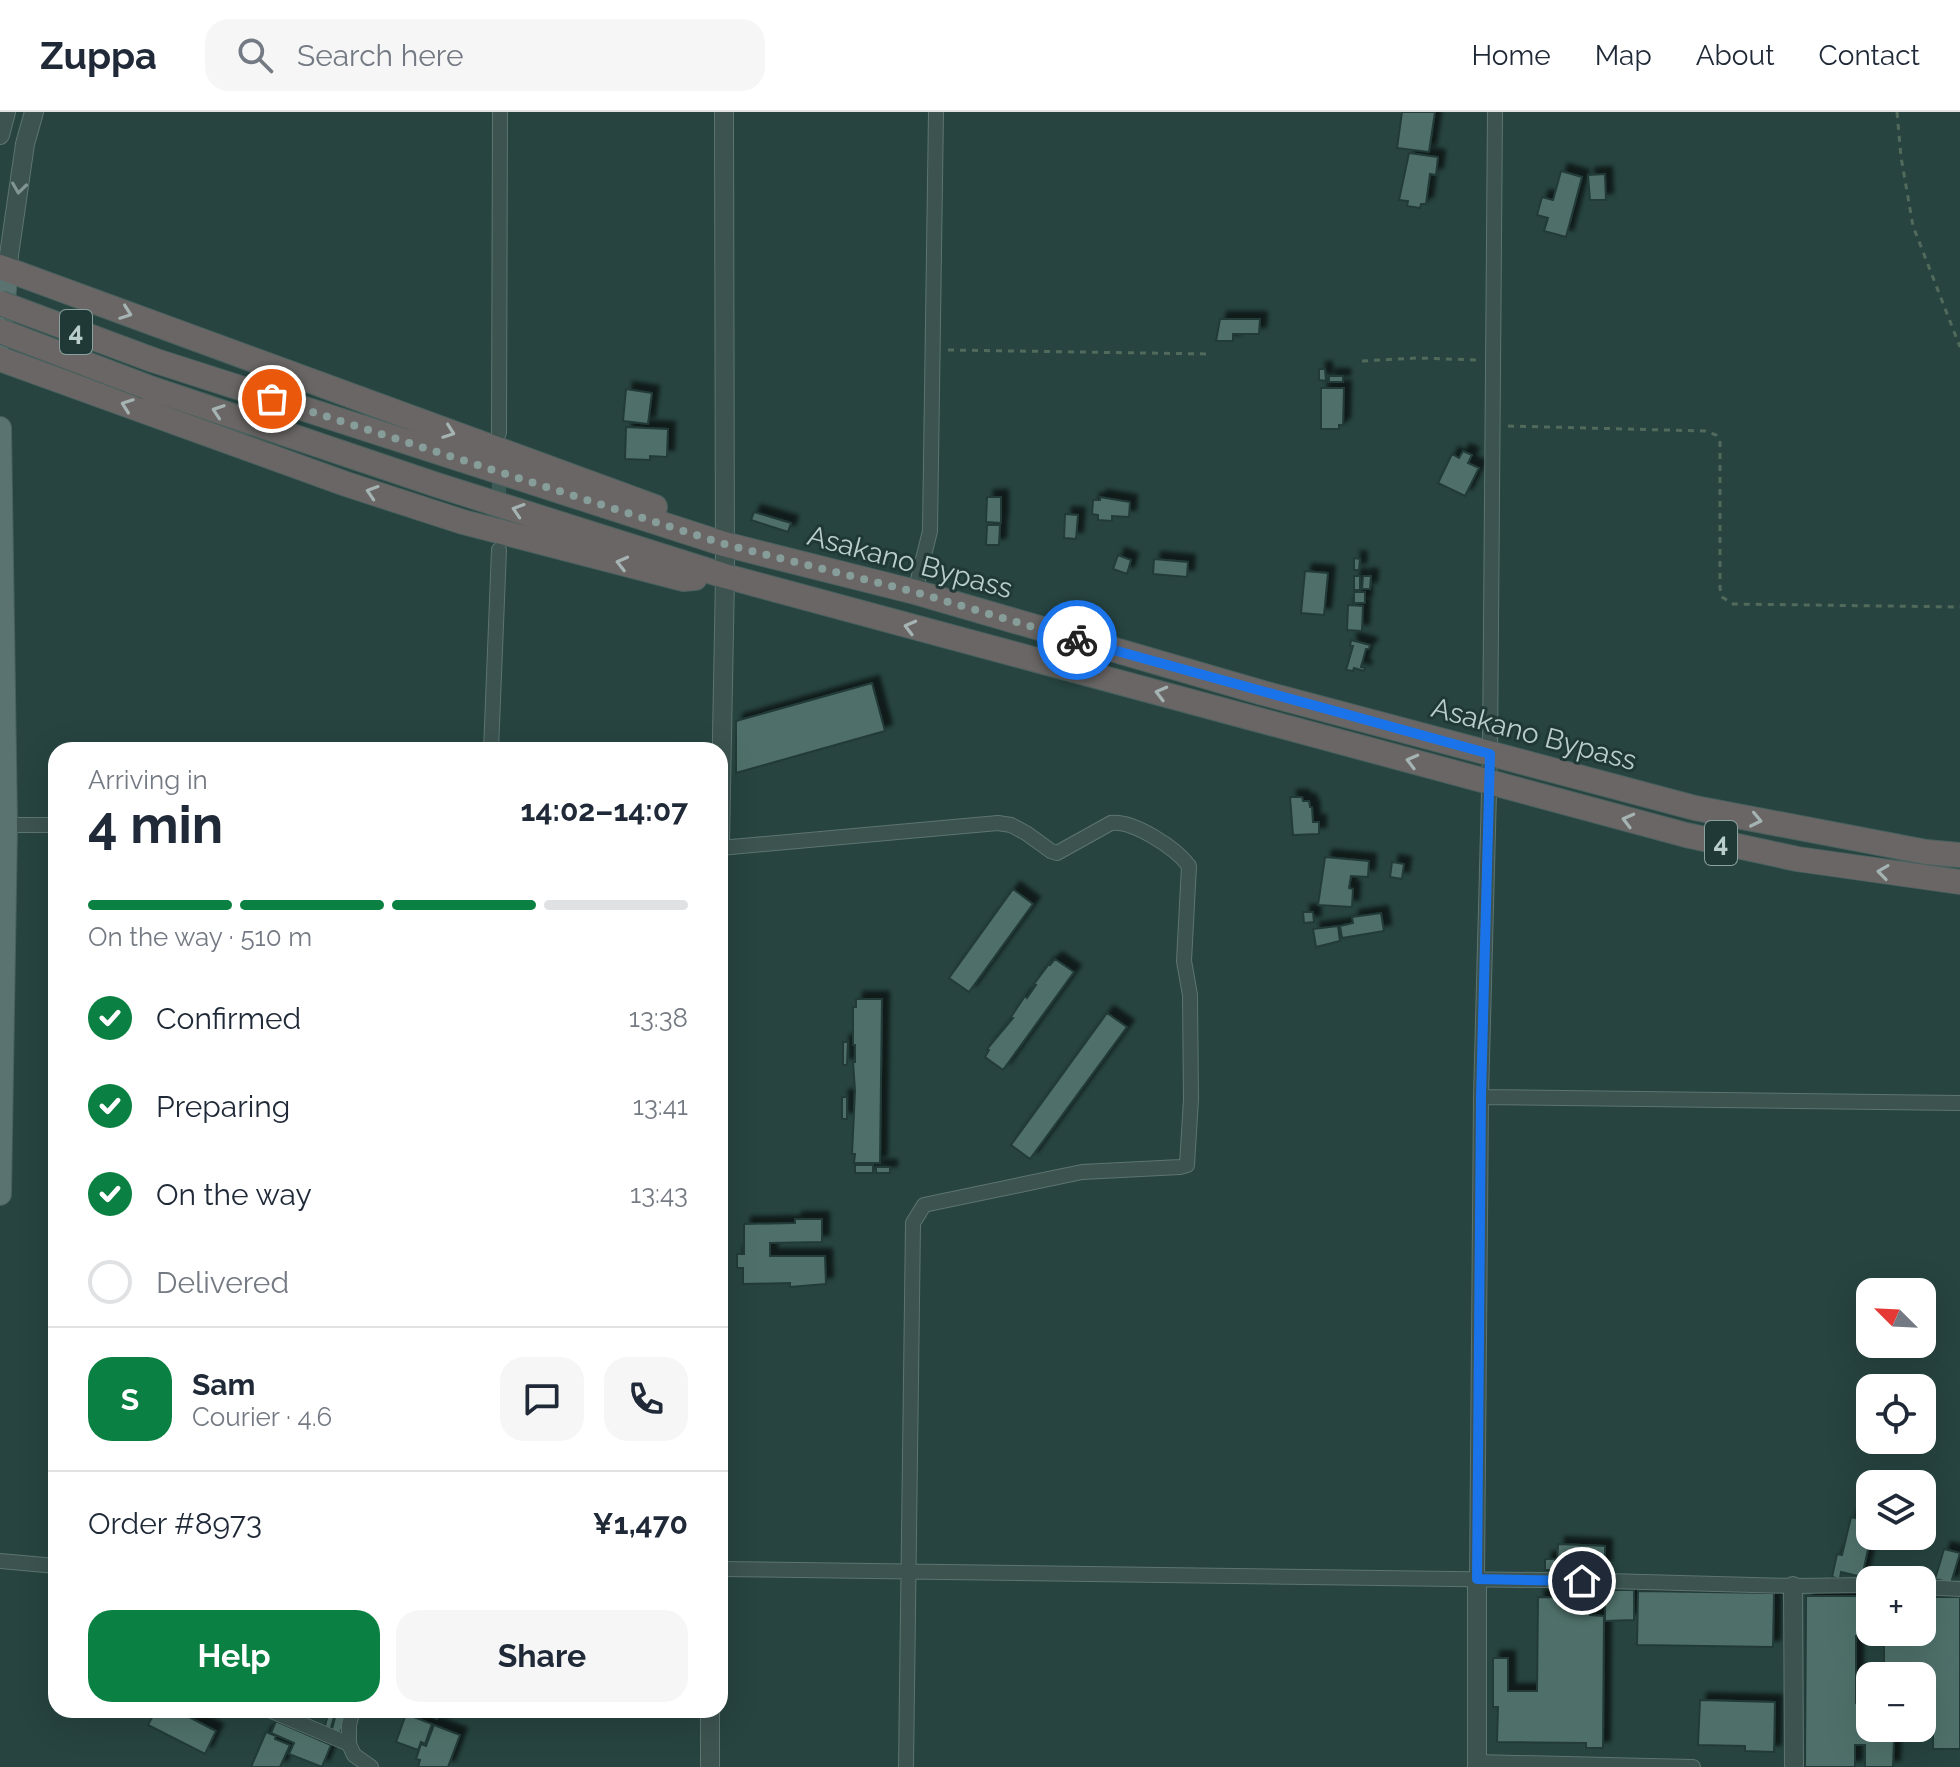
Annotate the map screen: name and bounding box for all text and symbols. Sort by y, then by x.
search box [205,19,765,91]
text: Zuppa [40,33,157,78]
icon: search [233,33,277,77]
text: Search here [297,38,464,73]
text: Home [1471,39,1551,72]
text: Map [1595,39,1652,72]
text: About [1696,39,1775,72]
text: Contact [1819,39,1920,72]
one-way arrow [11,181,28,195]
one-way arrow [118,303,132,320]
road number: 4 [60,310,92,354]
pin [238,365,306,433]
icon: bag [250,377,294,421]
one-way arrow [120,398,134,415]
one-way arrow [211,404,225,420]
one-way arrow [441,422,455,439]
one-way arrow [365,486,379,502]
one-way arrow [511,504,525,520]
street label: Asakano Bypass [804,519,1016,605]
one-way arrow [615,556,629,573]
courier [1037,600,1117,680]
icon: bike [1055,618,1099,662]
one-way arrow [903,620,917,637]
one-way arrow [1155,686,1169,703]
street label: Asakano Bypass [1428,691,1640,777]
one-way arrow [1406,754,1420,770]
text: Arriving in [88,765,208,795]
text: 14:02–14:07 [521,793,688,828]
text: 4 min [88,794,223,855]
one-way arrow [1749,811,1763,828]
one-way arrow [1622,812,1636,829]
road number: 4 [1705,821,1737,865]
one-way arrow [1876,864,1889,881]
text: On the way · 510 m [88,922,312,952]
icon: check [88,996,132,1040]
text: Confirmed [156,1001,301,1036]
text: 13:38 [629,1003,688,1033]
icon: check [88,1084,132,1128]
text: Preparing [156,1089,290,1124]
text: 13:41 [633,1091,688,1121]
icon: check [88,1172,132,1216]
text: On the way [156,1177,312,1212]
text: 13:43 [630,1179,688,1209]
text: Delivered [156,1265,289,1300]
north arrow [1856,1278,1936,1358]
map controls [1856,1278,1936,1742]
button: chat [500,1357,584,1441]
button: phone [604,1357,688,1441]
text: Sam [192,1367,255,1402]
button: locate [1856,1374,1936,1454]
text: S [121,1382,139,1417]
text: Courier · 4.6 [192,1402,332,1432]
button: layers [1856,1470,1936,1550]
text: Order #8973 [88,1506,262,1541]
text: ¥1,470 [592,1506,688,1541]
pin [1548,1547,1616,1615]
icon: home [1560,1559,1604,1603]
button: + [1856,1566,1936,1646]
button: Help [88,1610,380,1702]
button: Share [396,1610,688,1702]
button: − [1856,1662,1936,1742]

